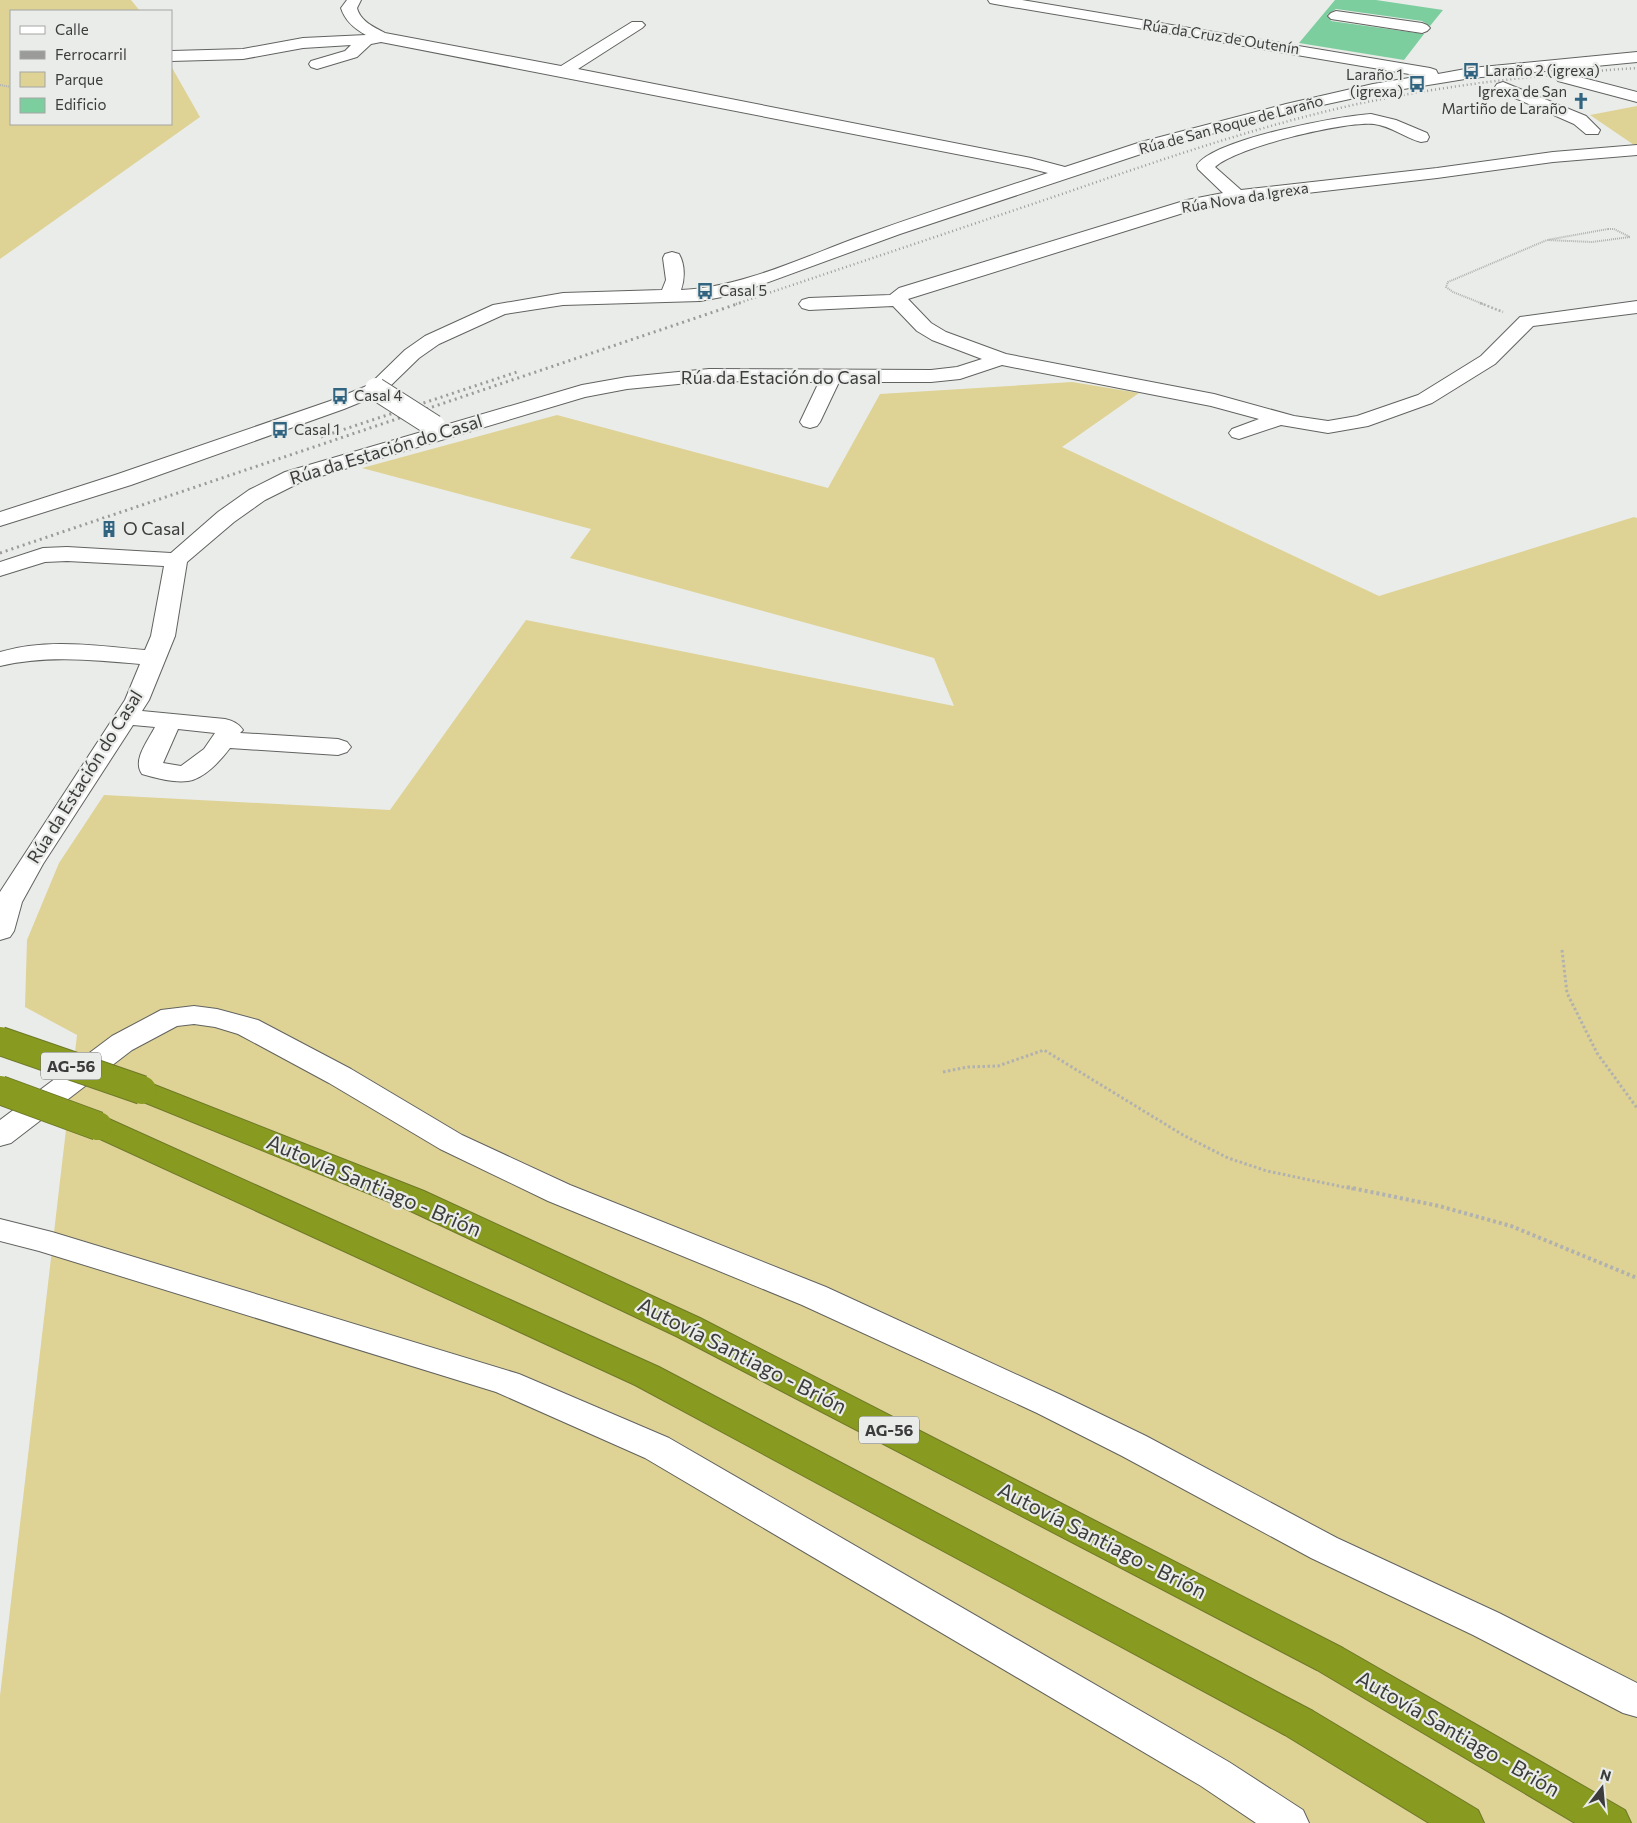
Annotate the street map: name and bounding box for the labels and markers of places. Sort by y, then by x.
bus stop icon: Laraño 2 (igrexa) [1461,61,1481,81]
place label: Laraño 2 (igrexa) [1485,61,1600,79]
place label: Laraño 1 (igrexa) [1346,65,1403,100]
bus stop icon: Laraño 1 (igrexa) [1407,74,1427,94]
place label: Igrexa de San Martiño de Laraño [1441,82,1567,117]
church icon: Igrexa de San Martiño de Laraño [1571,91,1591,111]
bus stop icon: Casal 5 [695,281,715,301]
place label: Casal 5 [719,281,767,299]
bus stop icon: Casal 4 [330,386,350,406]
place label: Casal 4 [354,386,402,404]
bus stop icon: Casal 1 [270,420,290,440]
place label: Casal 1 [294,420,340,438]
place label: O Casal [123,517,185,539]
building icon: O Casal [99,519,119,539]

